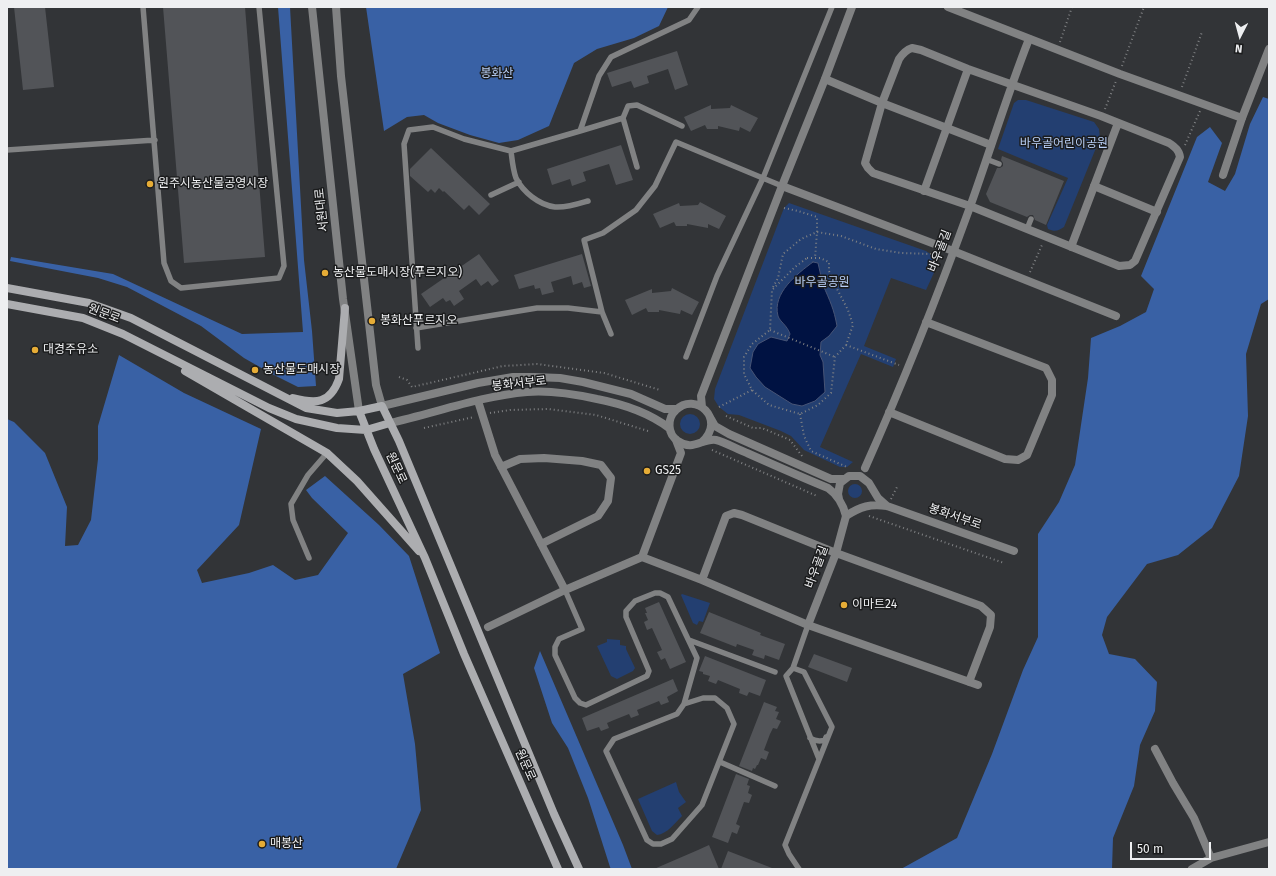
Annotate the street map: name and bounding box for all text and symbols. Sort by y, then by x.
north arrow [1220,16,1260,56]
text: N [1234,42,1243,55]
park label: 봉화산 [480,67,514,81]
park label: 바우골어린이공원 [1020,137,1108,151]
place label: 원주시농산물공영시장 [158,177,268,191]
marker: 원주시농산물공영시장 [145,179,155,189]
street label: 서원대로 [313,187,331,233]
street label: 바우골길 [925,228,955,274]
place label: 농산물도매시장(푸르지오) [333,266,462,280]
marker: 농산물도매시장(푸르지오) [320,268,330,278]
park label: 바우골공원 [794,276,850,290]
street label: 원문로 [86,301,122,327]
place label: 봉화산푸르지오 [380,314,457,328]
marker: 봉화산푸르지오 [367,316,377,326]
place label: 대경주유소 [43,343,98,357]
marker: 대경주유소 [30,345,40,355]
place label: 농산물도매시장 [263,363,340,377]
marker: 농산물도매시장 [250,365,260,375]
street label: 봉화서부로 [491,374,547,394]
street label: 원문로 [382,450,410,486]
place label: GS25 [655,464,681,478]
marker: GS25 [642,466,652,476]
street label: 봉화서부로 [927,501,983,533]
street label: 바우골길 [803,544,831,590]
place label: 이마트24 [852,598,897,612]
marker: 이마트24 [839,600,849,610]
street label: 원문로 [512,747,538,783]
scale bar [1132,834,1213,860]
place label: 매봉산 [270,837,303,851]
marker: 매봉산 [257,839,267,849]
text: 50 m [1137,842,1163,856]

